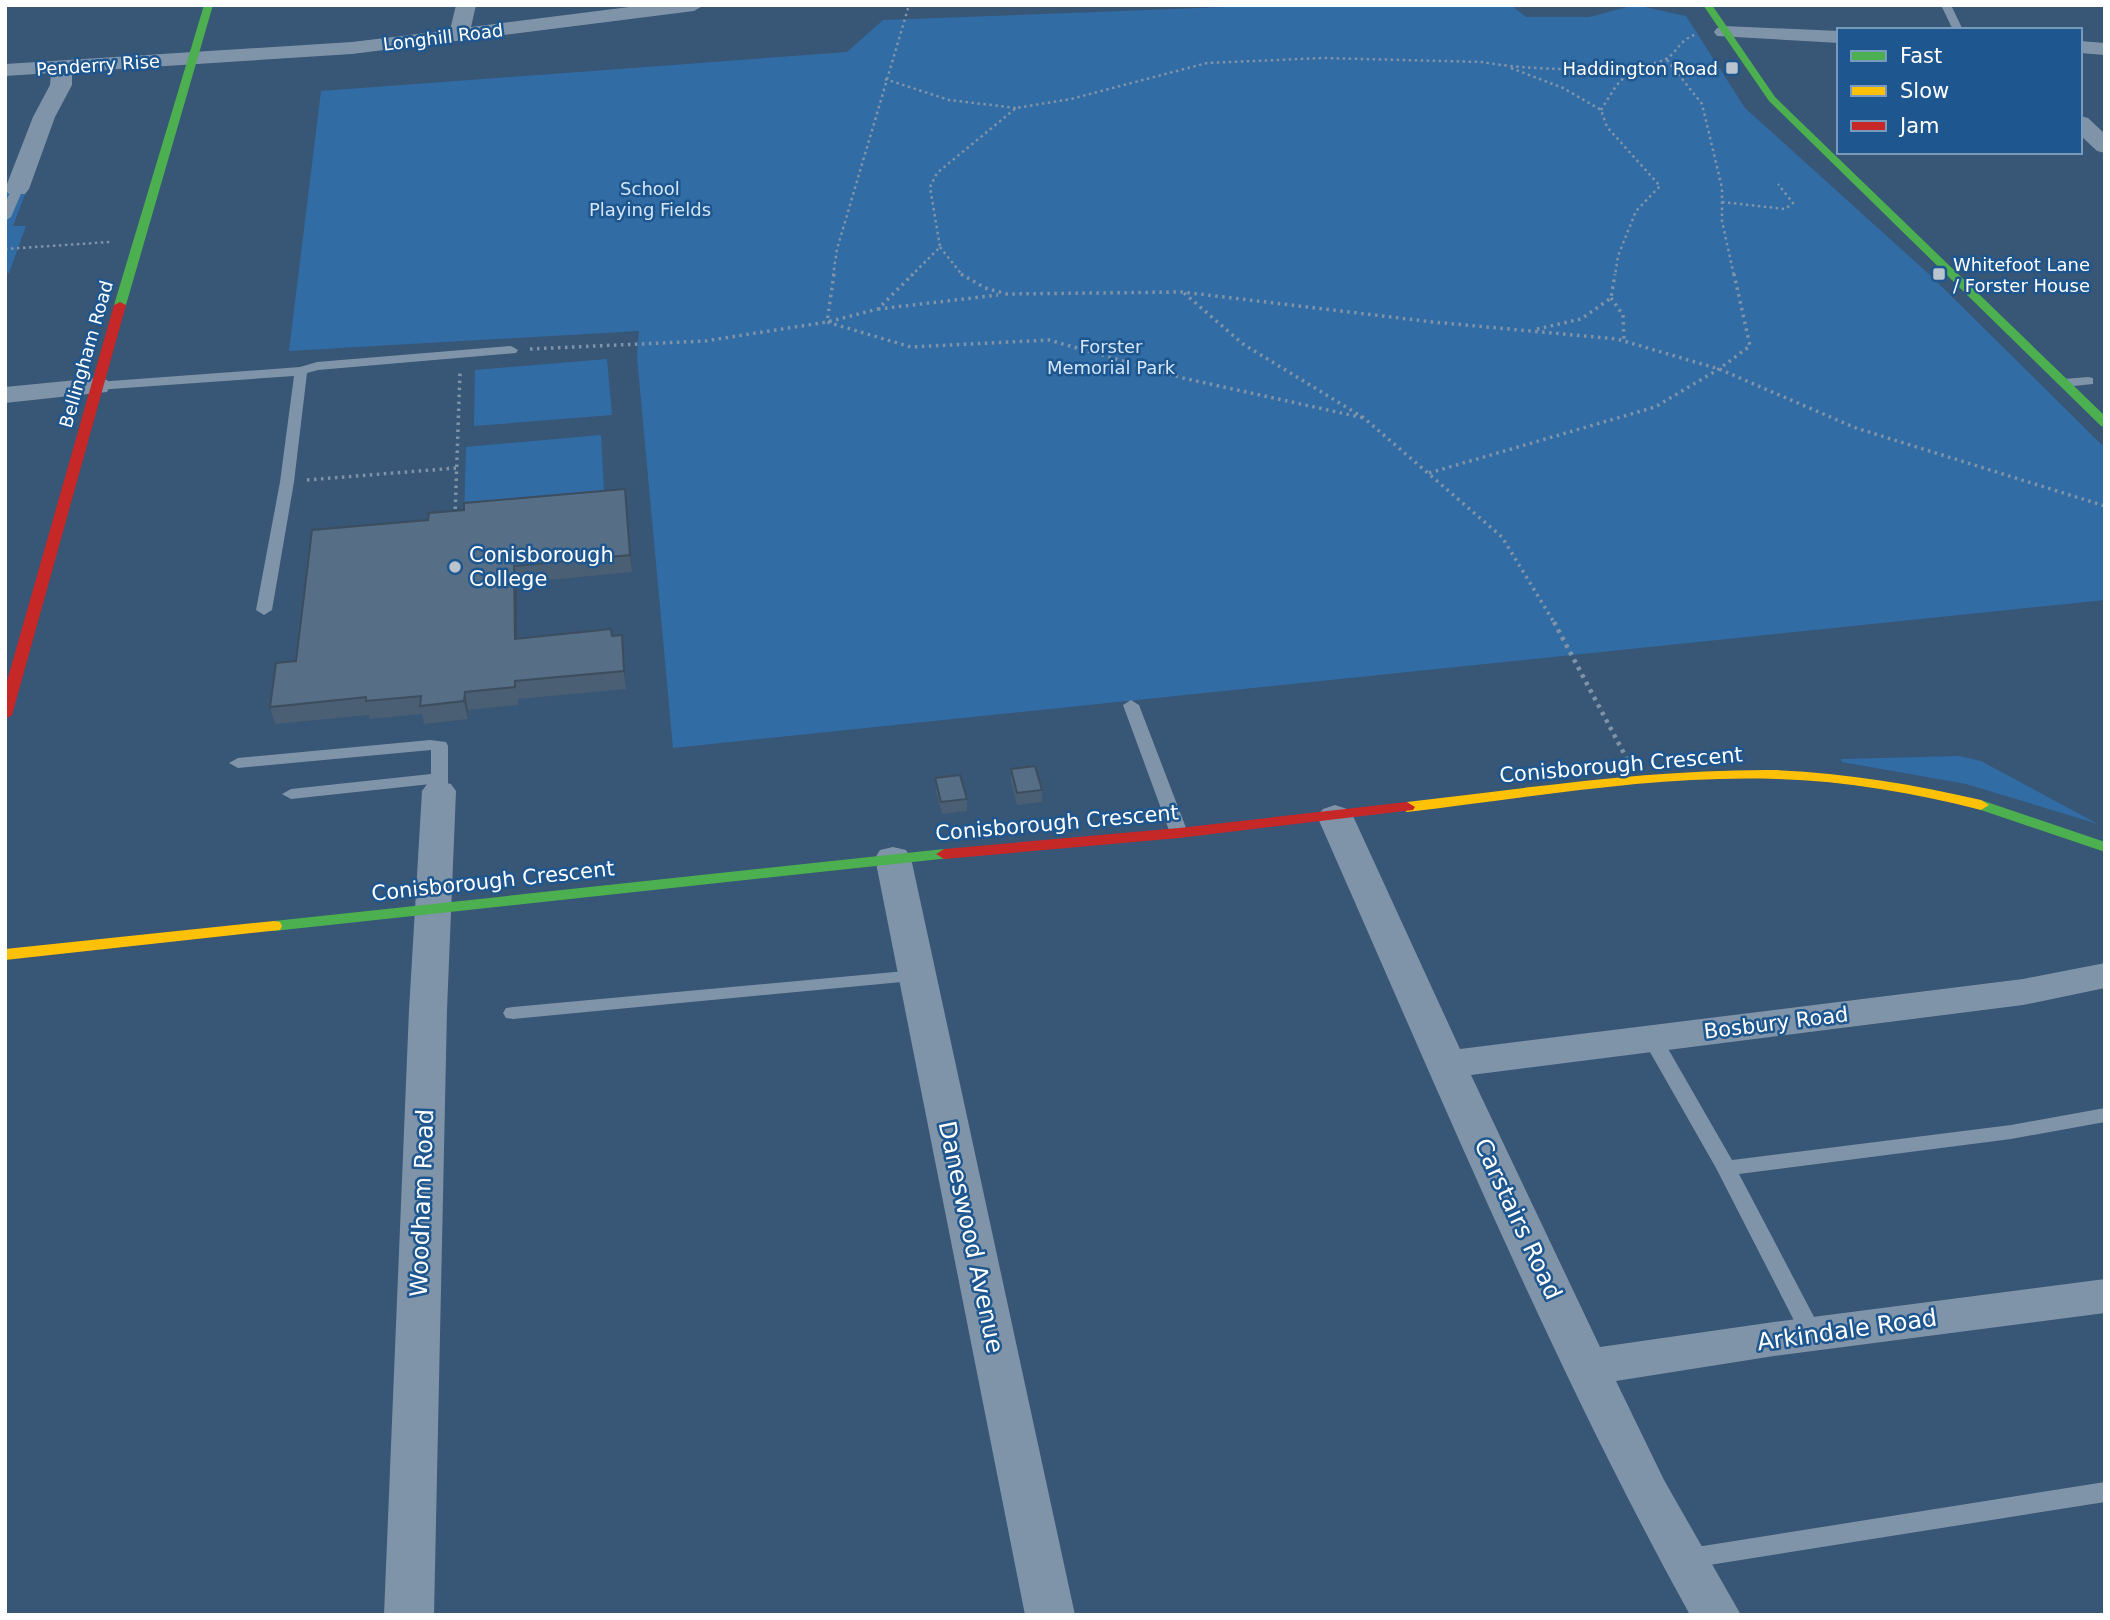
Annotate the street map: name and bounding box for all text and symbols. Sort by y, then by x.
street label: Longhill Road [382,19,504,55]
legend [1837,28,2082,154]
text: Fast [1900,44,1942,68]
street label: Penderry Rise [35,50,161,80]
place label: Haddington Road [1562,58,1718,79]
marker: Haddington Road [1724,60,1740,76]
text: Slow [1900,79,1949,103]
text: Jam [1898,114,1940,138]
park label: School Playing Fields [589,178,711,220]
place label: Whitefoot Lane / Forster House [1953,254,2090,296]
marker: Whitefoot Lane / Forster House [1931,266,1947,282]
street label: Bellingham Road [55,278,117,430]
park label: Forster Memorial Park [1047,336,1176,378]
place label: Conisborough College [469,543,614,591]
marker: Conisborough College [447,559,463,575]
street label: Conisborough Crescent [1498,742,1744,788]
street label: Conisborough Crescent [934,800,1180,846]
street label: Conisborough Crescent [370,856,616,906]
street label: Bosbury Road [1702,1002,1850,1044]
street label: Woodham Road [405,1109,439,1297]
street label: Daneswood Avenue [933,1118,1009,1356]
street label: Carstairs Road [1468,1134,1568,1304]
street label: Arkindale Road [1755,1304,1939,1356]

